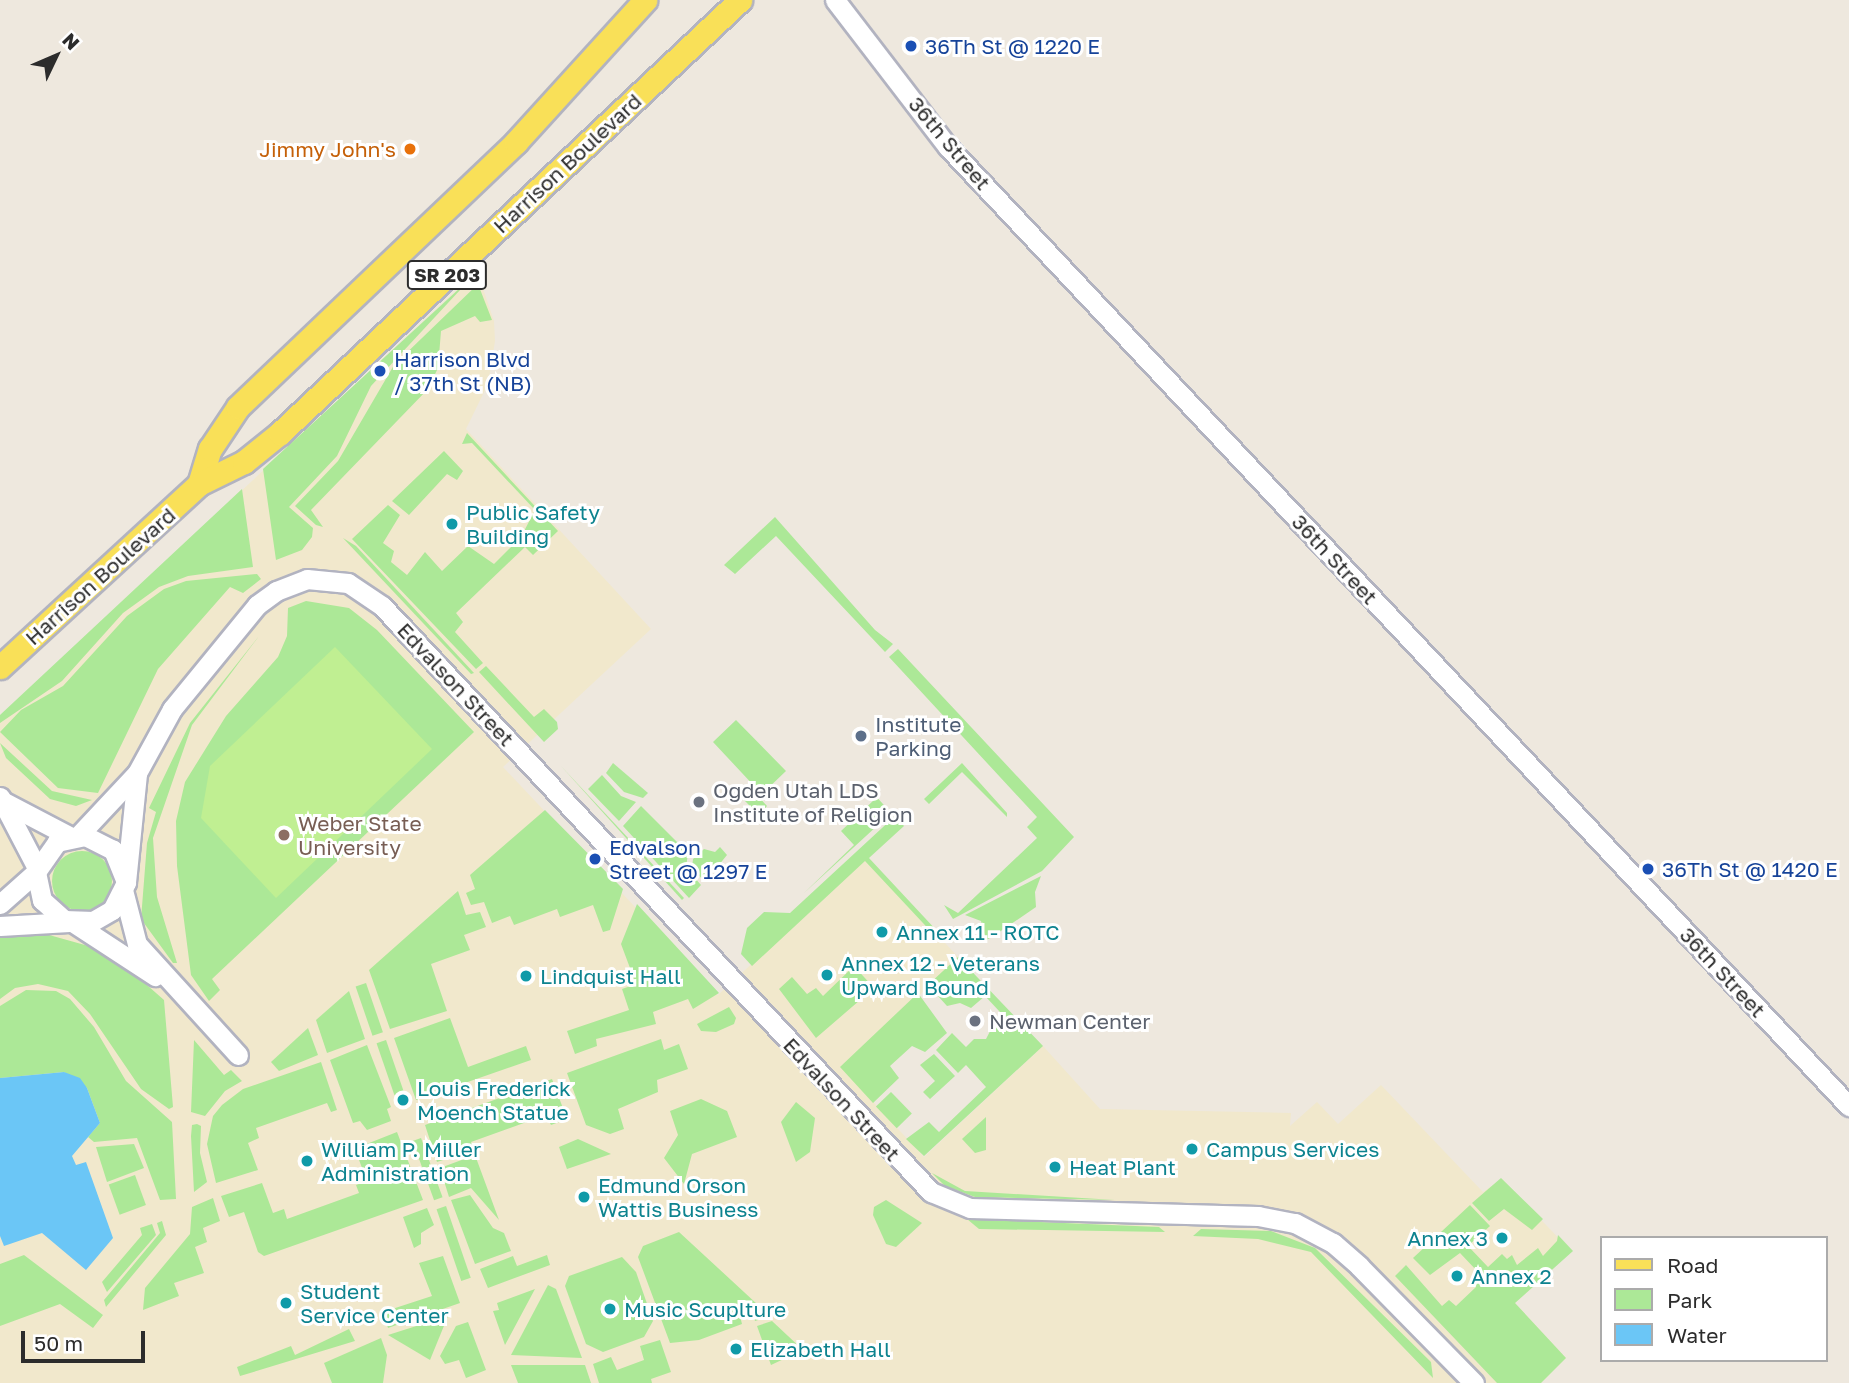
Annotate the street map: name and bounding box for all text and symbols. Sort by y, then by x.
north arrow [21,21,91,91]
text: N [58,28,85,54]
place label: 36Th St @ 1220 E [925,33,1100,59]
marker: 36Th St @ 1220 E [903,38,919,54]
street label: Harrison Boulevard [488,88,646,238]
street label: 36th Street [904,91,996,195]
place label: Jimmy John's [259,136,396,162]
marker: Jimmy John's [402,141,418,157]
road number: SR 203 [407,260,487,290]
place label: Harrison Blvd / 37th St (NB) [394,346,532,396]
marker: Harrison Blvd / 37th St (NB) [372,363,388,379]
place label: Public Safety Building [466,499,600,549]
street label: Harrison Boulevard [20,502,180,650]
street label: 36th Street [1287,509,1383,609]
marker: Public Safety Building [444,516,460,532]
street label: Edvalson Street [392,617,520,751]
place label: Institute Parking [875,711,961,761]
marker: Institute Parking [853,728,869,744]
place label: Ogden Utah LDS Institute of Religion [713,777,913,827]
marker: Ogden Utah LDS Institute of Religion [691,794,707,810]
place label: Weber State University [298,810,422,860]
marker: Weber State University [276,827,292,843]
place label: Edvalson Street @ 1297 E [609,834,767,884]
marker: Edvalson Street @ 1297 E [587,851,603,867]
place label: 36Th St @ 1420 E [1662,856,1838,882]
marker: 36Th St @ 1420 E [1640,861,1656,877]
place label: Annex 11 - ROTC [896,919,1060,945]
street label: 36th Street [1675,922,1771,1022]
marker: Annex 11 - ROTC [874,924,890,940]
place label: Annex 12 - Veterans Upward Bound [841,950,1040,1000]
place label: Lindquist Hall [540,963,681,989]
marker: Annex 12 - Veterans Upward Bound [819,967,835,983]
marker: Lindquist Hall [518,968,534,984]
place label: Newman Center [989,1008,1150,1034]
marker: Newman Center [967,1013,983,1029]
street label: Edvalson Street [778,1032,906,1166]
place label: Louis Frederick Moench Statue [417,1075,571,1125]
marker: Louis Frederick Moench Statue [395,1092,411,1108]
place label: William P. Miller Administration [321,1136,481,1186]
place label: Campus Services [1206,1136,1379,1162]
marker: Campus Services [1184,1141,1200,1157]
marker: William P. Miller Administration [299,1153,315,1169]
place label: Heat Plant [1069,1154,1176,1180]
marker: Heat Plant [1047,1159,1063,1175]
place label: Edmund Orson Wattis Business [598,1172,758,1222]
marker: Edmund Orson Wattis Business [576,1189,592,1205]
place label: Annex 3 [1407,1225,1488,1251]
marker: Annex 3 [1494,1230,1510,1246]
legend [1601,1236,1828,1362]
text: Road [1667,1252,1718,1278]
place label: Annex 2 [1471,1263,1552,1289]
marker: Annex 2 [1449,1268,1465,1284]
place label: Student Service Center [300,1278,449,1328]
text: Park [1667,1287,1712,1313]
marker: Student Service Center [278,1295,294,1311]
place label: Music Scuplture [624,1296,786,1322]
marker: Music Scuplture [602,1301,618,1317]
scale bar [24,1316,149,1360]
text: Water [1667,1322,1727,1348]
text: 50 m [34,1330,83,1356]
place label: Elizabeth Hall [750,1336,891,1362]
marker: Elizabeth Hall [728,1341,744,1357]

